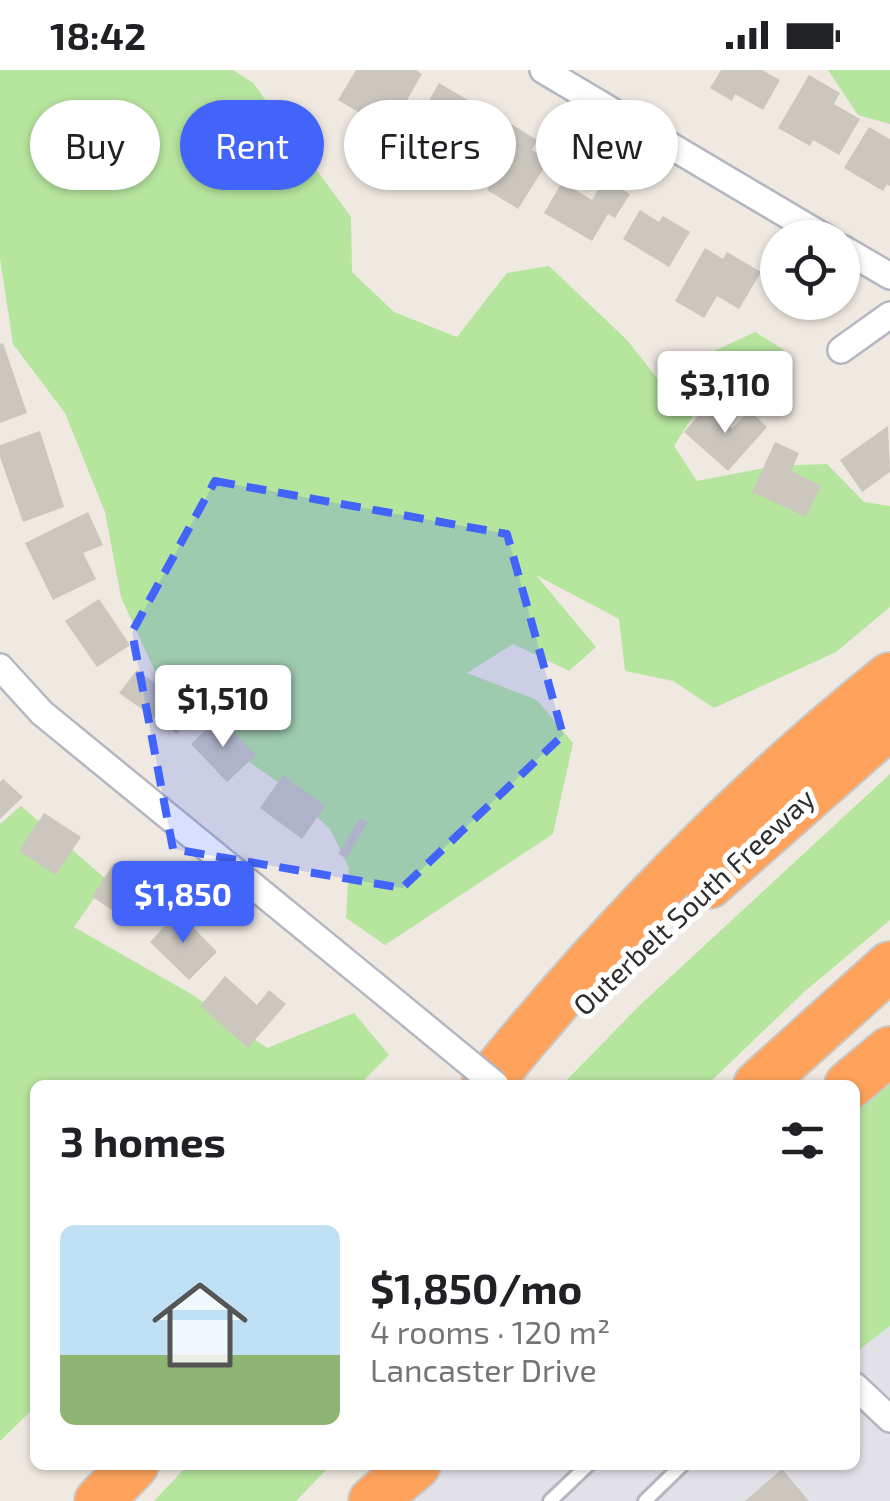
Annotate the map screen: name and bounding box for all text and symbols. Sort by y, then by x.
text: 18:42 [50,12,146,58]
chip: Buy [30,100,160,190]
chip: Rent [180,100,324,190]
chip: Filters [344,100,516,190]
chip: New [536,100,678,190]
map controls [760,220,860,320]
button: locate [760,220,860,320]
pin: $3,110 [644,351,806,436]
text: $3,110 [680,364,770,402]
pin: $1,510 [142,665,304,750]
text: $1,510 [177,678,269,716]
street label: Outerbelt South Freeway [566,781,821,1022]
pin: $1,850 [102,861,264,946]
text: $1,850 [134,874,232,912]
icon: filters [775,1113,830,1168]
text: 3 homes [60,1115,226,1165]
text: $1,850/mo [370,1262,582,1312]
icon: home [140,1265,260,1385]
text: 4 rooms · 120 m² [370,1312,610,1350]
text: Lancaster Drive [370,1350,597,1388]

